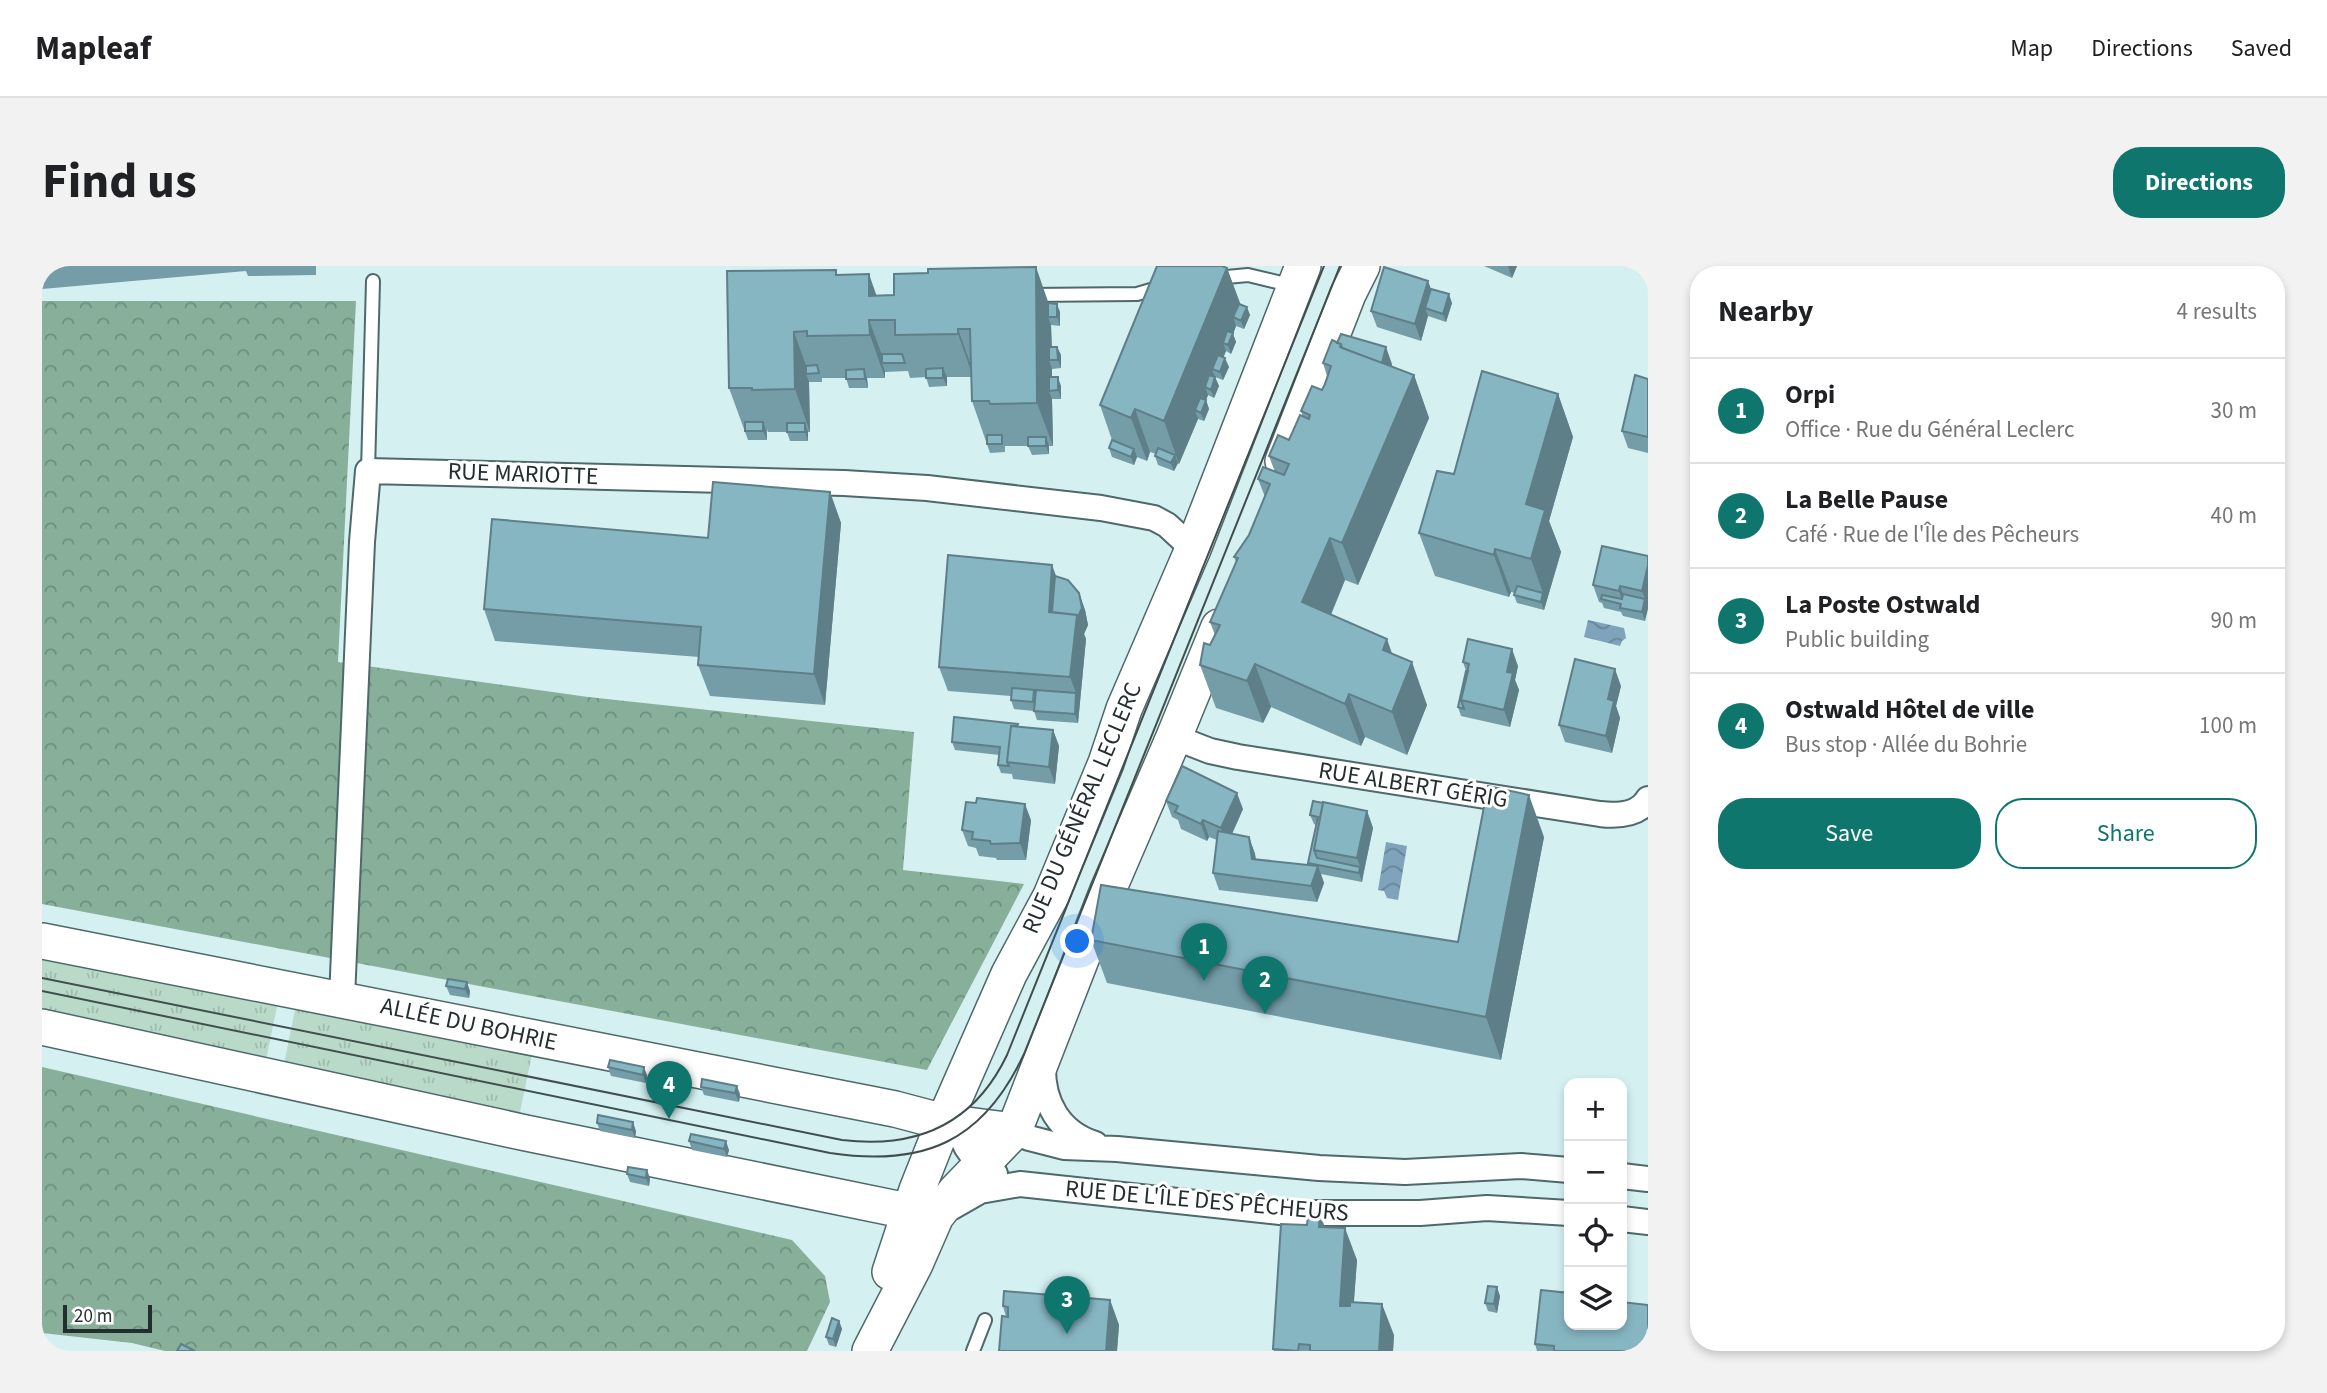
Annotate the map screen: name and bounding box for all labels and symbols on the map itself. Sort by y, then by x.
street label: RUE MARIOTTE [447,454,599,494]
street label: RUE DU GÉNÉRAL LECLERC [1013,677,1151,939]
street label: RUE ALBERT GÉRIG [1316,753,1510,817]
pin: 1 [1181,923,1227,981]
your location [1060,924,1094,958]
pin: 2 [1242,956,1288,1014]
street label: ALLÉE DU BOHRIE [377,988,561,1060]
pin: 4 [646,1061,692,1119]
street label: RUE DE L'ÎLE DES PÊCHEURS [1064,1171,1350,1231]
pin: 3 [1044,1276,1090,1334]
scale bar [63,1302,152,1334]

